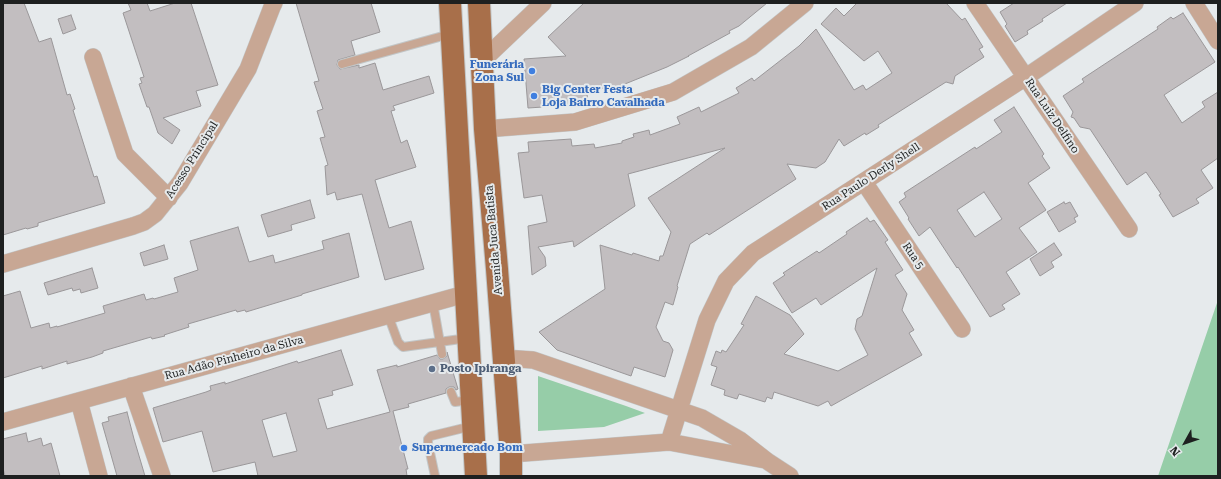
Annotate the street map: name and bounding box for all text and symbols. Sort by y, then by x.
place label: Funerária Zona Sul [470,58,524,84]
marker: Funerária Zona Sul [527,66,537,76]
street label: Rua Luiz Delfino [1022,76,1082,156]
place label: Big Center Festa Loja Bairro Cavalhada [542,83,665,109]
marker: Big Center Festa Loja Bairro Cavalhada [529,91,539,101]
street label: Acesso Principal [163,119,221,201]
street label: Rua Paulo Derly Shell [820,140,922,214]
street label: Avenida Juca Batista [483,185,505,295]
street label: Rua 5 [899,240,927,272]
street label: Rua Adão Pinheiro da Silva [163,333,305,383]
place label: Posto Ipiranga [440,362,522,376]
marker: Posto Ipiranga [427,364,437,374]
north arrow [1165,423,1205,463]
place label: Supermercado Bom [412,441,523,455]
marker: Supermercado Bom [399,443,409,453]
text: N [1168,444,1183,458]

